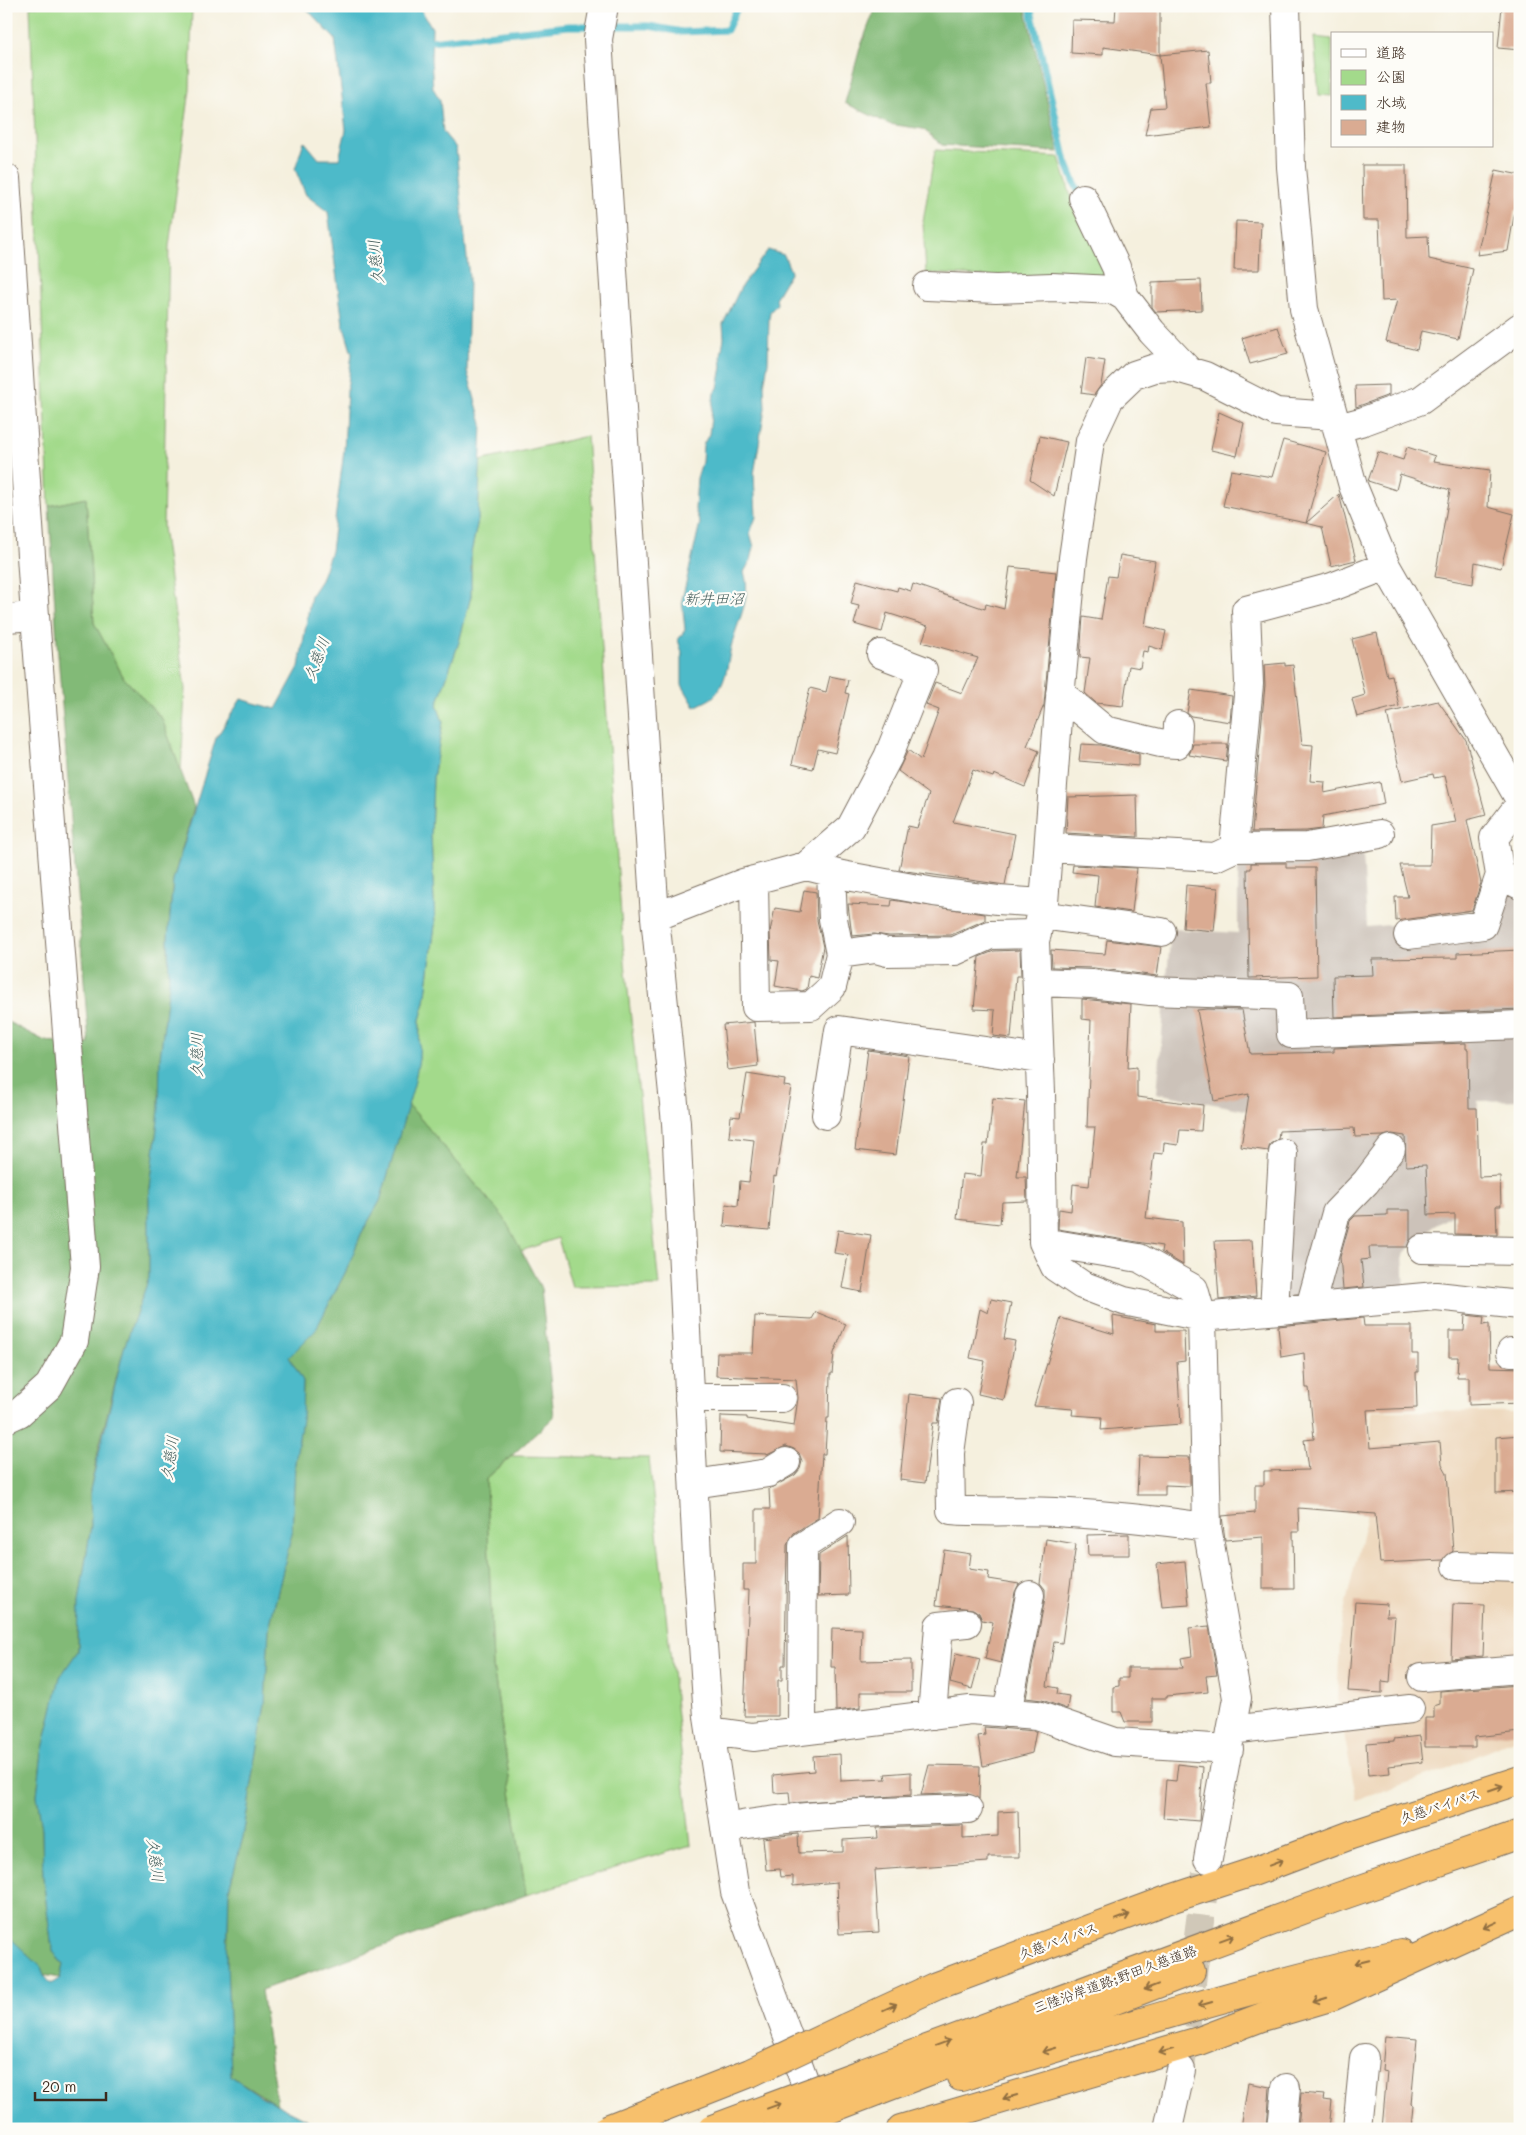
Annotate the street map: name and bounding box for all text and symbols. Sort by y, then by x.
legend [1331,32,1494,148]
text: 道路 [1376,42,1406,62]
text: 公園 [1376,66,1406,86]
text: 水域 [1376,92,1406,112]
text: 建物 [1376,116,1406,136]
water label: 久慈川 [363,239,387,286]
water label: 新井田沼 [684,588,746,608]
water label: 久慈川 [299,634,333,683]
water label: 久慈川 [186,1032,206,1078]
water label: 久慈川 [156,1434,182,1482]
one-way arrow [1488,1783,1503,1792]
street label: 久慈バイパス [1397,1784,1483,1827]
water label: 久慈川 [143,1836,169,1884]
one-way arrow [1268,1858,1283,1867]
one-way arrow [1114,1912,1130,1921]
street label: 久慈バイパス [1015,1917,1100,1964]
one-way arrow [1483,1920,1498,1930]
one-way arrow [1219,1933,1234,1942]
street label: 三陸沿岸道路;野田久慈道路 [1030,1940,1199,2017]
one-way arrow [1355,1958,1371,1967]
one-way arrow [1143,1983,1158,1992]
one-way arrow [1312,1996,1328,2006]
one-way arrow [1198,1999,1214,2009]
one-way arrow [882,2002,897,2012]
one-way arrow [935,2038,951,2047]
one-way arrow [1042,2046,1058,2055]
one-way arrow [1158,2047,1174,2057]
scale bar [35,2070,106,2102]
text: 20 m [42,2076,76,2096]
one-way arrow [1002,2093,1018,2103]
one-way arrow [766,2101,781,2110]

